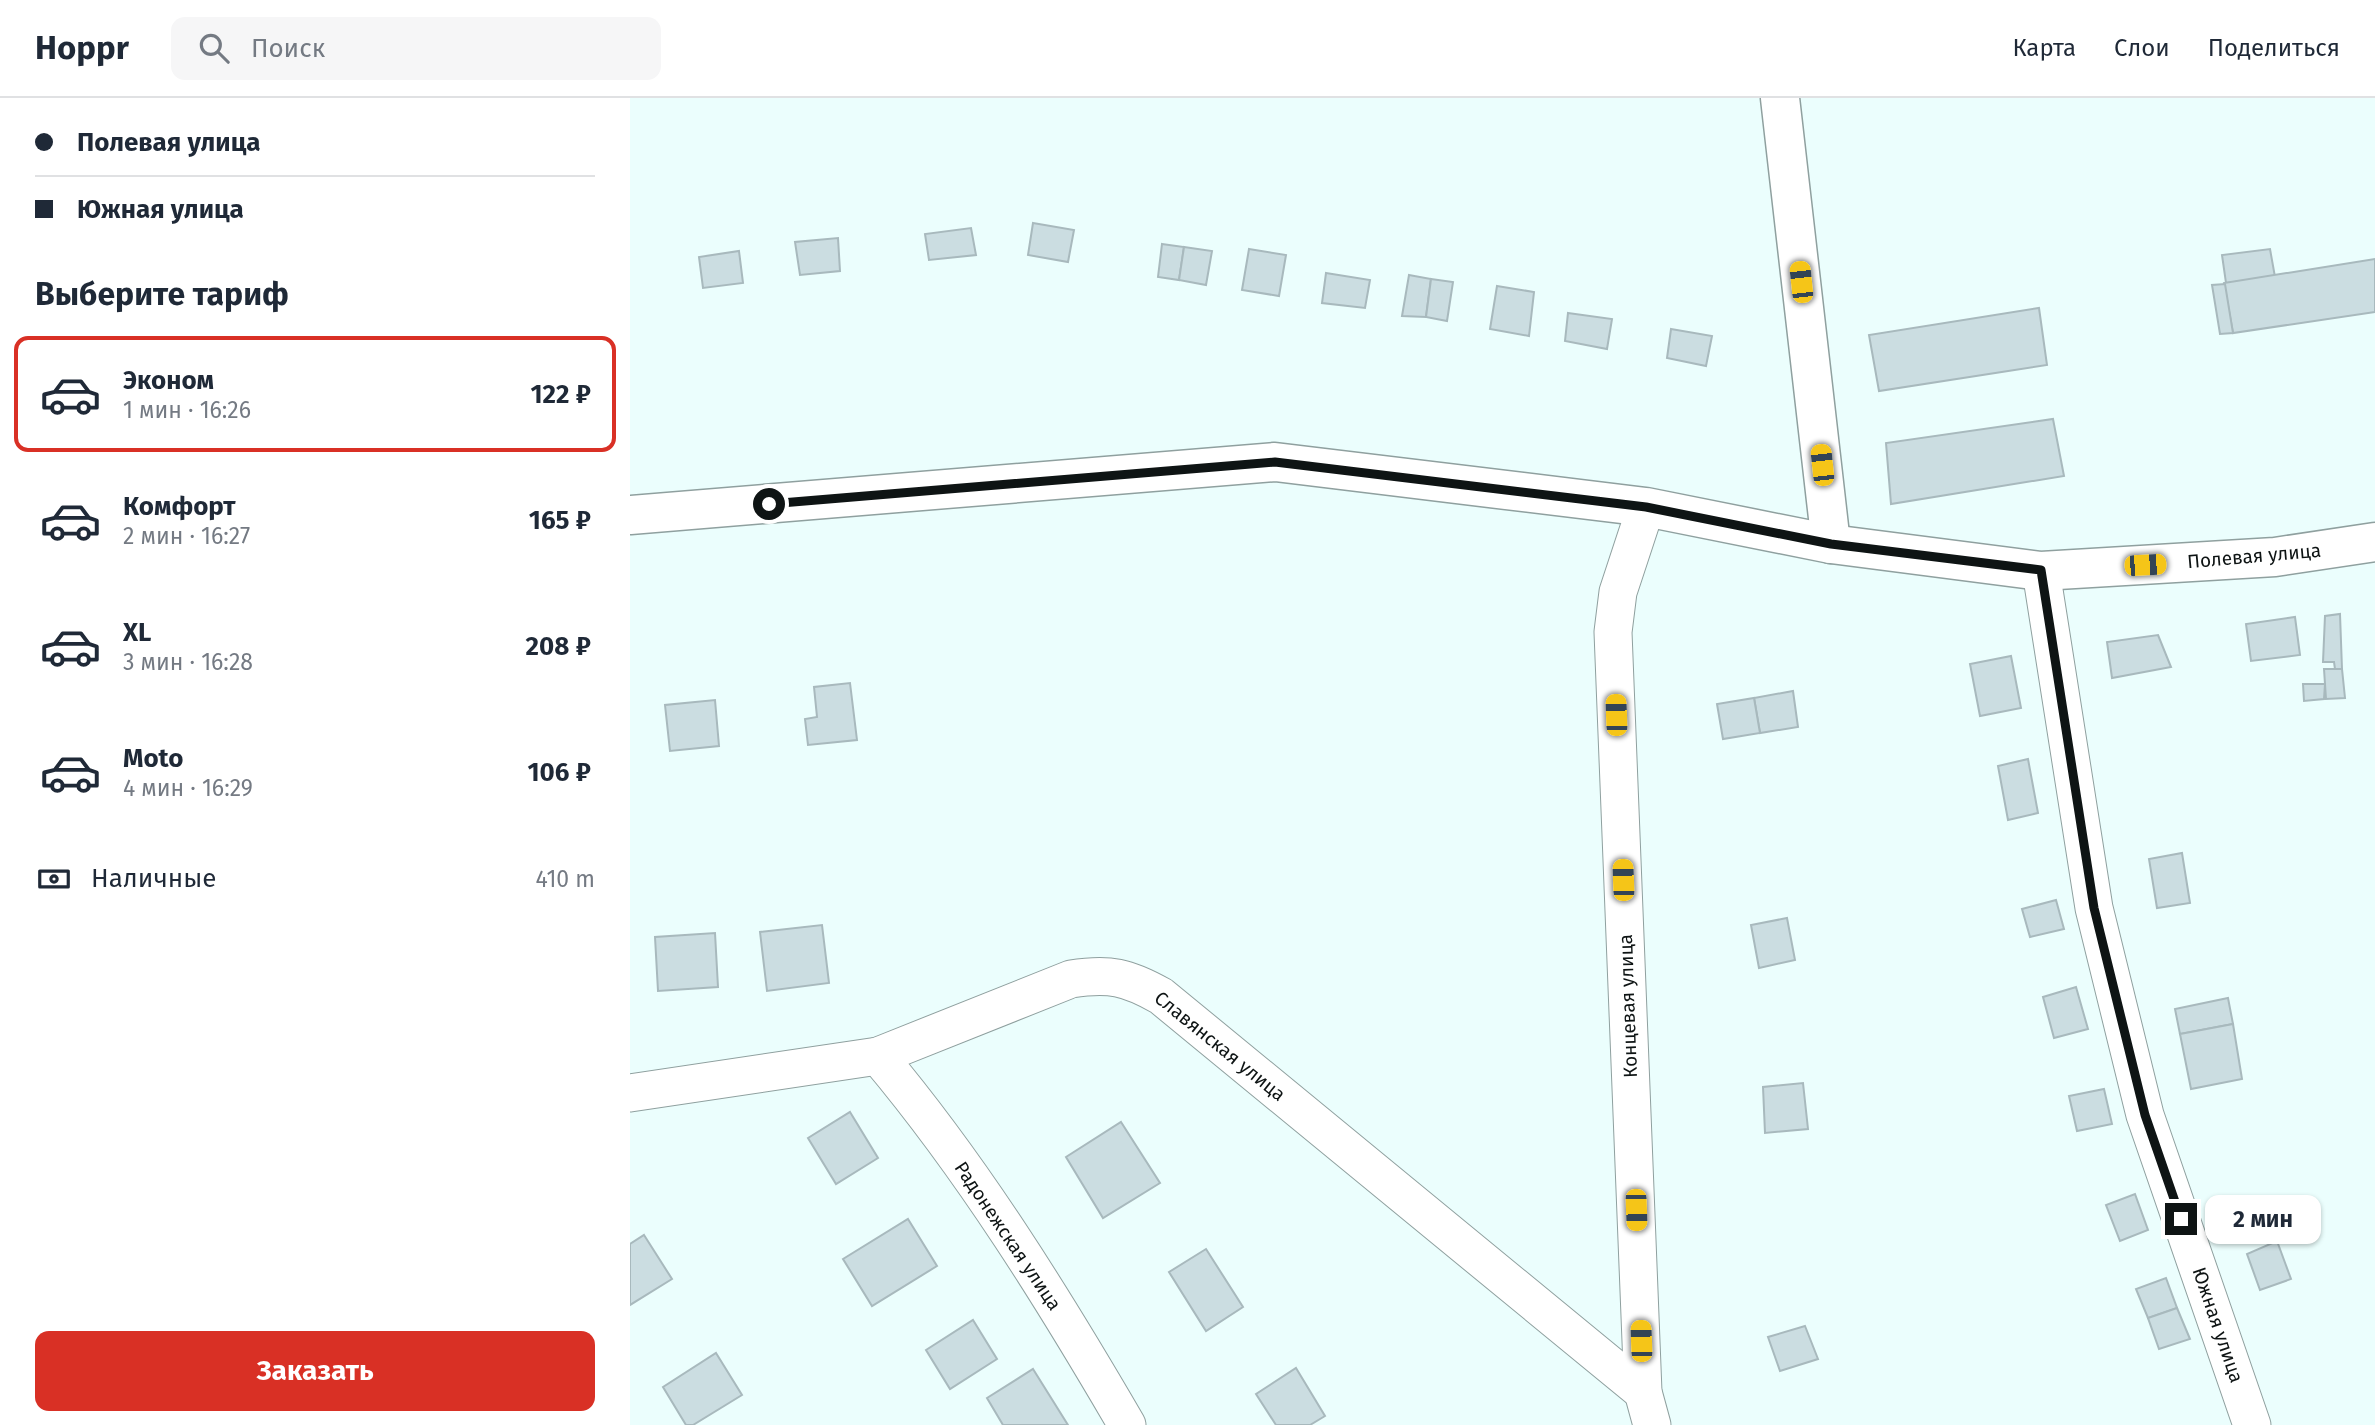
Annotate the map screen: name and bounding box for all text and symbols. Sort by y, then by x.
search box [171,17,661,80]
text: Hoppr [35,28,129,68]
icon: search [195,29,233,67]
text: Поиск [251,33,325,64]
text: Карта [2012,34,2076,62]
text: Слои [2114,34,2170,62]
text: Поделиться [2208,34,2340,62]
text: Полевая улица [77,127,260,158]
text: Южная улица [77,194,244,225]
car [1789,260,1814,304]
text: Выберите тариф [35,275,289,313]
icon: car [39,363,102,426]
text: Эконом [123,365,214,396]
text: 122 ₽ [530,379,591,410]
text: 1 мин · 16:26 [123,396,251,424]
car [1810,443,1835,487]
route start [753,488,785,520]
icon: car [39,489,102,552]
text: Комфорт [123,491,236,522]
text: 165 ₽ [529,505,591,536]
text: 2 мин · 16:27 [123,522,250,550]
street label: Полевая улица [2186,539,2322,573]
car [2124,553,2167,577]
icon: car [39,615,102,678]
text: XL [123,617,151,648]
text: 208 ₽ [526,631,591,662]
text: 3 мин · 16:28 [123,648,253,676]
car [1605,694,1628,736]
icon: car [39,741,102,804]
text: Moto [123,743,183,774]
text: 106 ₽ [527,757,591,788]
text: 4 мин · 16:29 [123,774,253,802]
car [1612,859,1635,901]
icon: cash [35,860,73,898]
text: Наличные [91,863,216,894]
text: 410 m [535,865,595,893]
street label: Концевая улица [1614,934,1642,1078]
street label: Славянская улица [1150,986,1290,1106]
street label: Радонежская улица [950,1157,1066,1315]
car [1625,1189,1648,1231]
callout: 2 мин [2206,1194,2321,1244]
route end [2165,1203,2197,1235]
text: 2 мин [2233,1205,2293,1233]
street label: Южная улица [2187,1264,2249,1386]
car [1630,1320,1653,1362]
button: Заказать [35,1331,595,1411]

